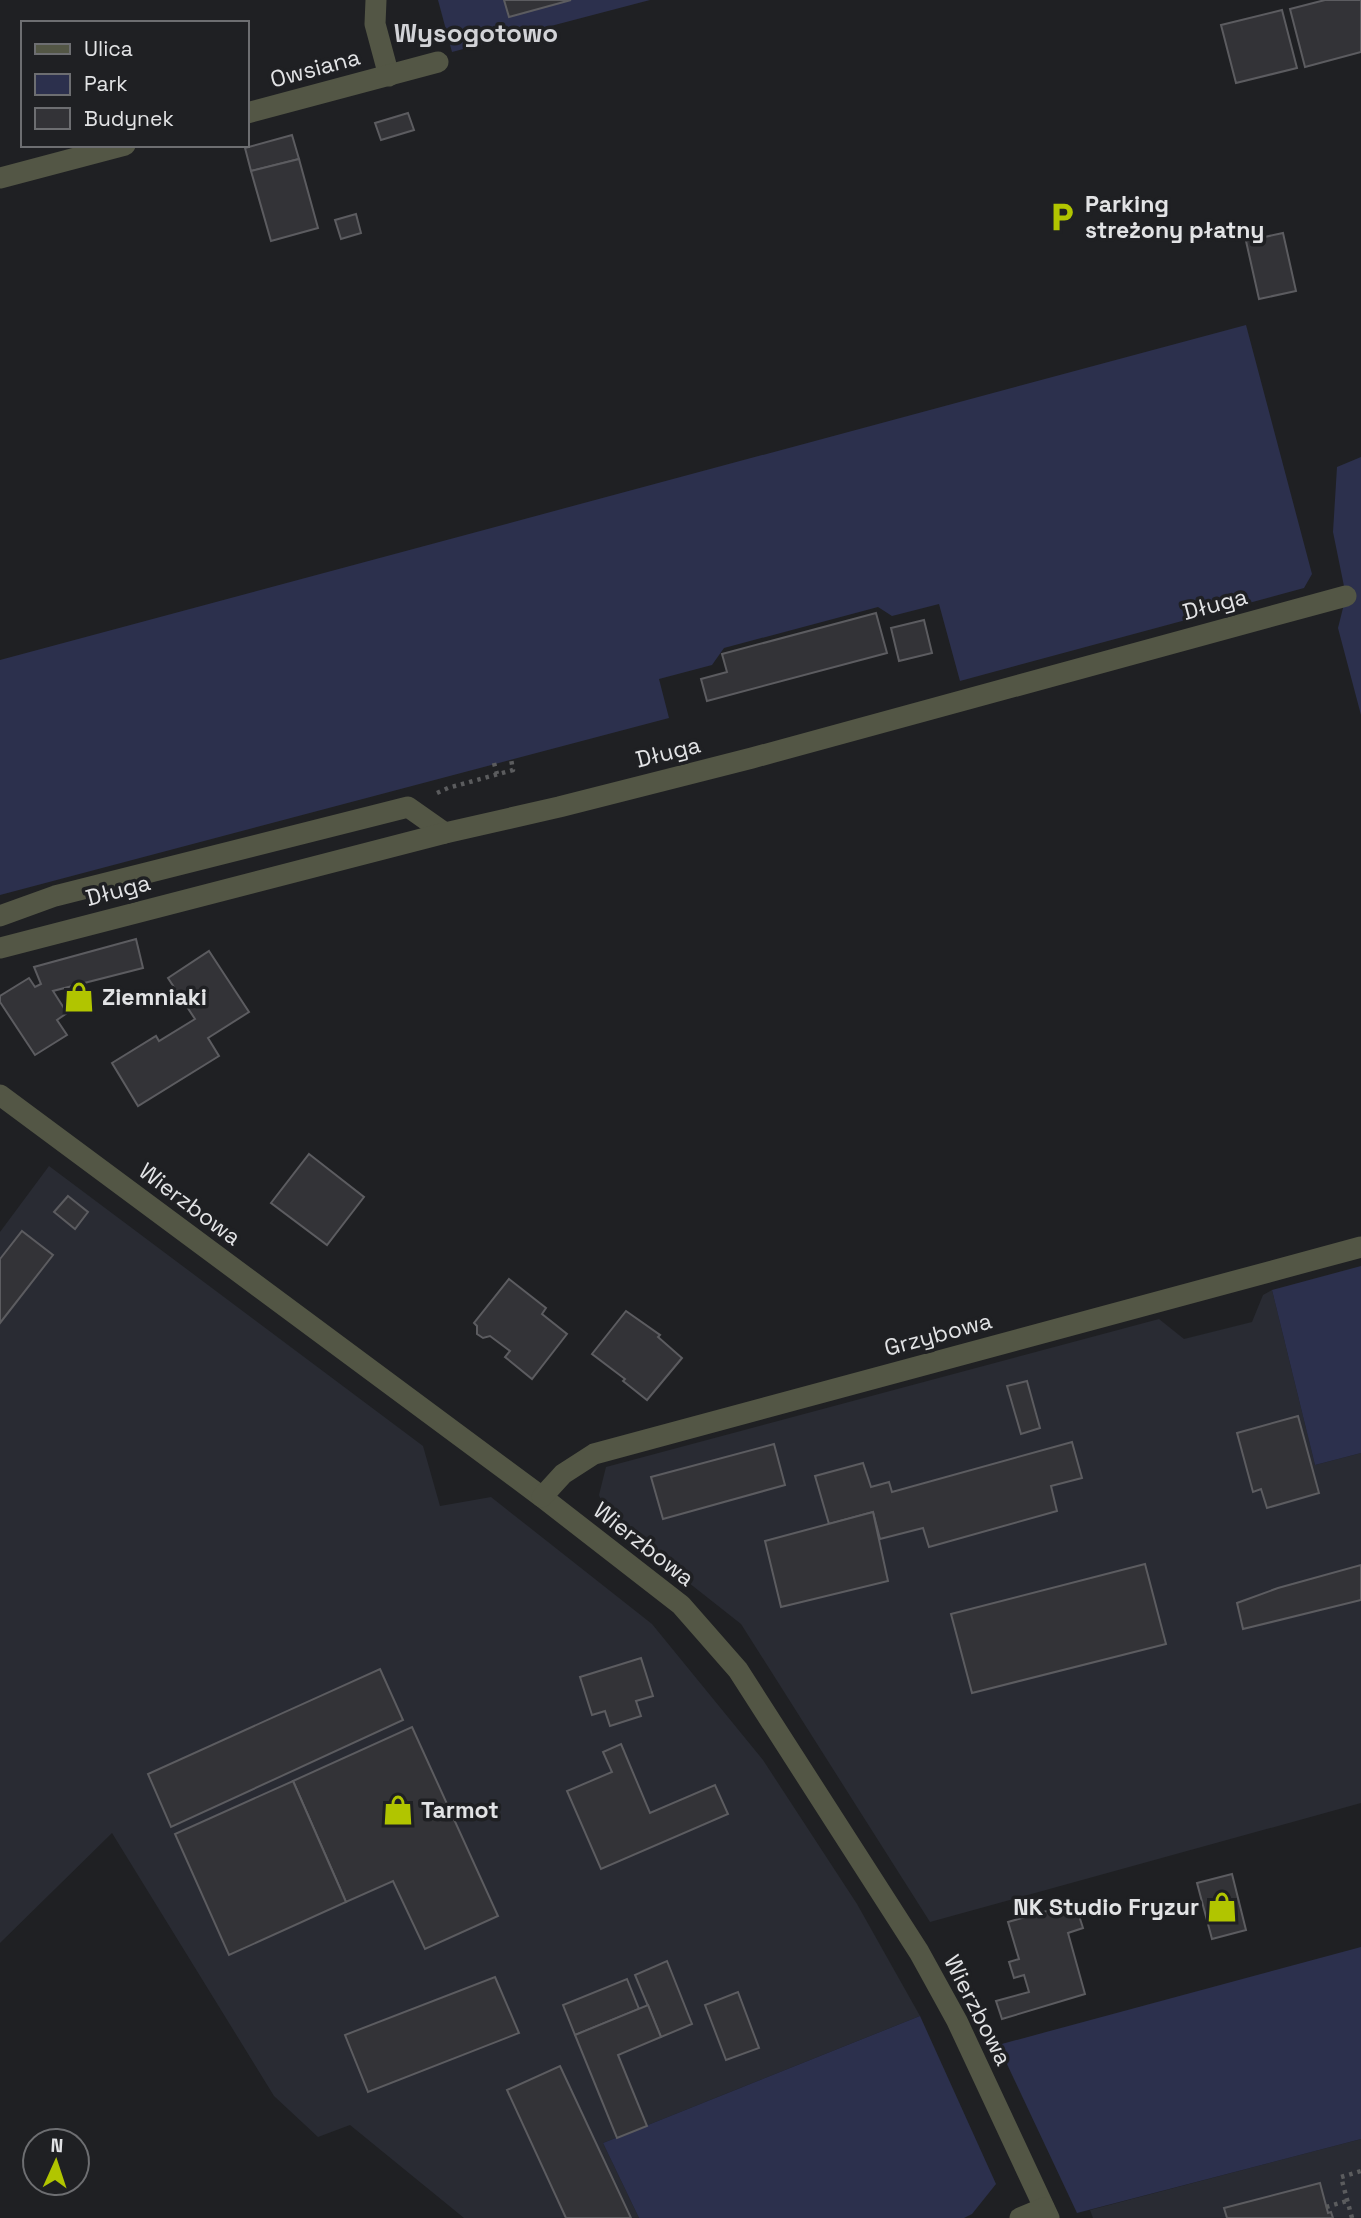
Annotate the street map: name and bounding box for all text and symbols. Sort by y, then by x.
district label: Wysogotowo [394,16,558,50]
legend [21,21,248,147]
text: Ulica [84,35,133,62]
street label: Owsiana [267,42,363,94]
text: Park [84,70,128,97]
text: Budynek [84,105,174,132]
place label: Parking streżony płatny [1085,189,1264,245]
parking icon: Parking streżony płatny [1045,200,1079,234]
street label: Długa [1179,581,1251,627]
street label: Długa [632,729,704,775]
street label: Długa [82,867,154,913]
shop icon: Ziemniaki [62,980,96,1014]
place label: Ziemniaki [102,982,207,1012]
street label: Wierzbowa [133,1156,247,1252]
street label: Grzybowa [881,1305,995,1363]
street label: Wierzbowa [587,1495,701,1593]
shop icon: Tarmot [381,1793,415,1827]
place label: Tarmot [421,1795,499,1825]
shop icon: NK Studio Fryzur [1205,1890,1239,1924]
place label: NK Studio Fryzur [1013,1892,1199,1922]
street label: Wierzbowa [937,1950,1019,2070]
north arrow [21,2127,91,2197]
text: N [50,2133,64,2158]

